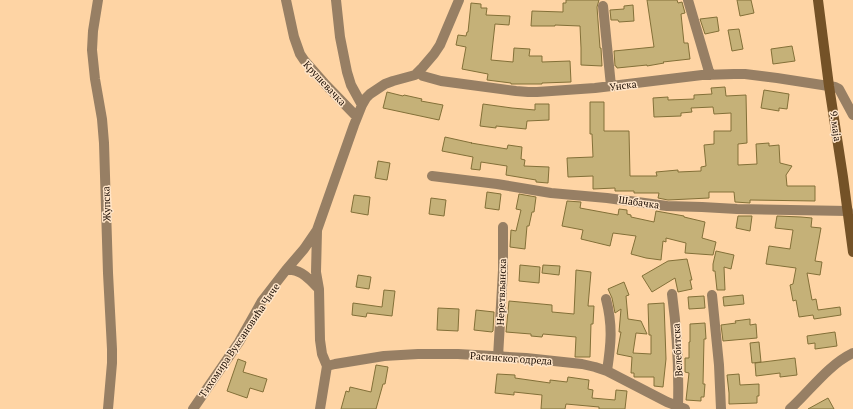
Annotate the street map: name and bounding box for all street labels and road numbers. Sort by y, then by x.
street label: Крушевачка [301,58,349,109]
street label: Унска [609,77,637,94]
street label: 9. маја [827,110,844,142]
street label: Жупска [99,186,114,222]
street label: Шабачка [618,193,660,212]
street label: Неретвљанска [494,258,509,326]
street label: Тихомира Вуксановића Чиче [196,281,283,400]
street label: Велебитска [670,323,685,377]
street label: Расинског одреда [470,349,552,368]

